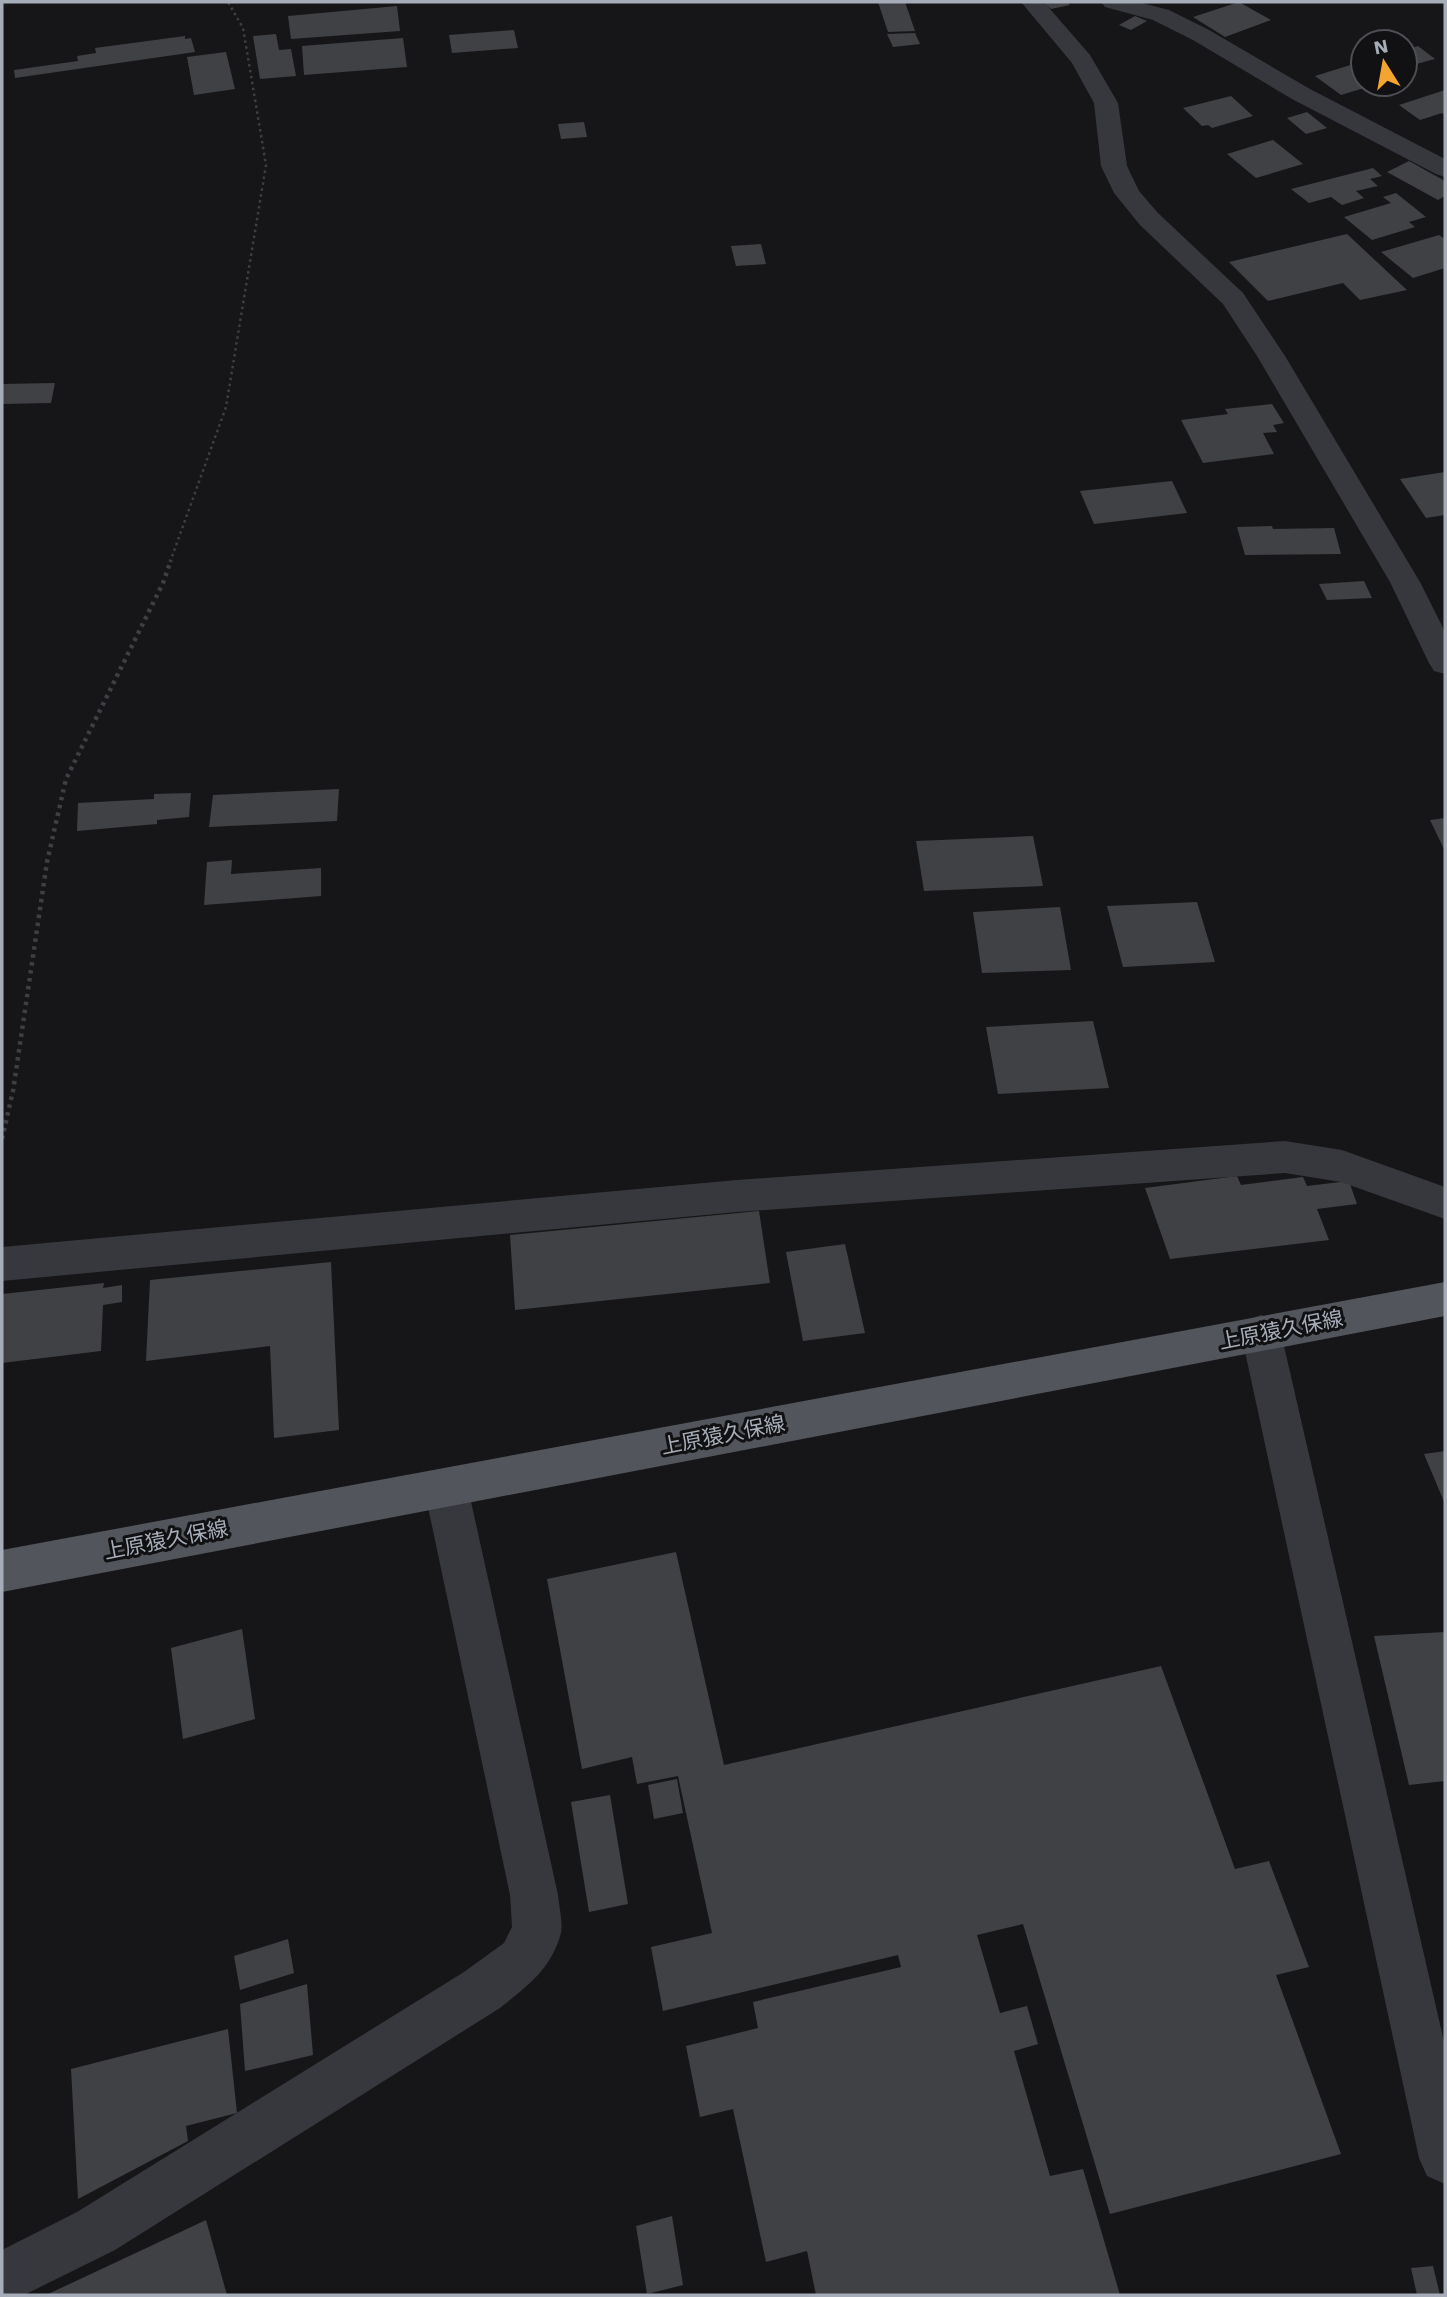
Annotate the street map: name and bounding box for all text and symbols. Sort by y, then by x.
north arrow [1349,28,1419,98]
text: N [1372,34,1390,59]
street label: 上原猿久保線 [1217,1305,1345,1354]
street label: 上原猿久保線 [659,1410,787,1459]
street label: 上原猿久保線 [102,1515,230,1564]

